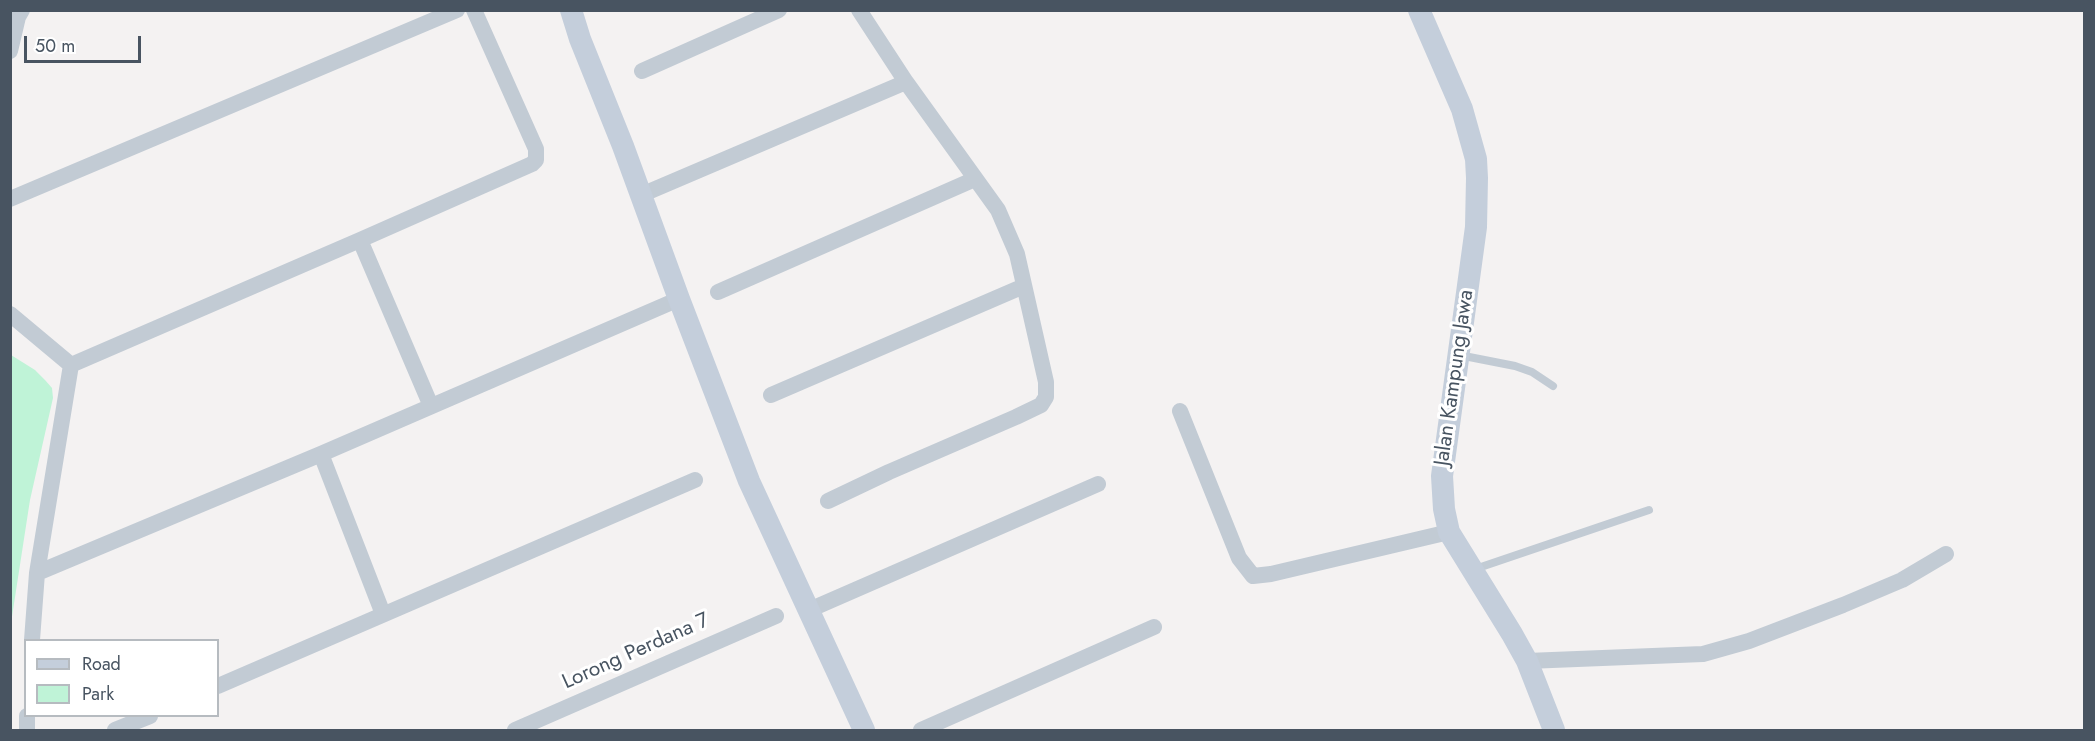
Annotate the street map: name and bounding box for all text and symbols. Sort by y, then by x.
scale bar [27,24,144,62]
text: 50 m [35,33,75,59]
street label: Jalan Kampung Jawa [1430,288,1480,468]
street label: Lorong Perdana 7 [559,608,713,696]
legend [24,639,219,717]
text: Road [82,651,121,677]
text: Park [82,681,114,707]

